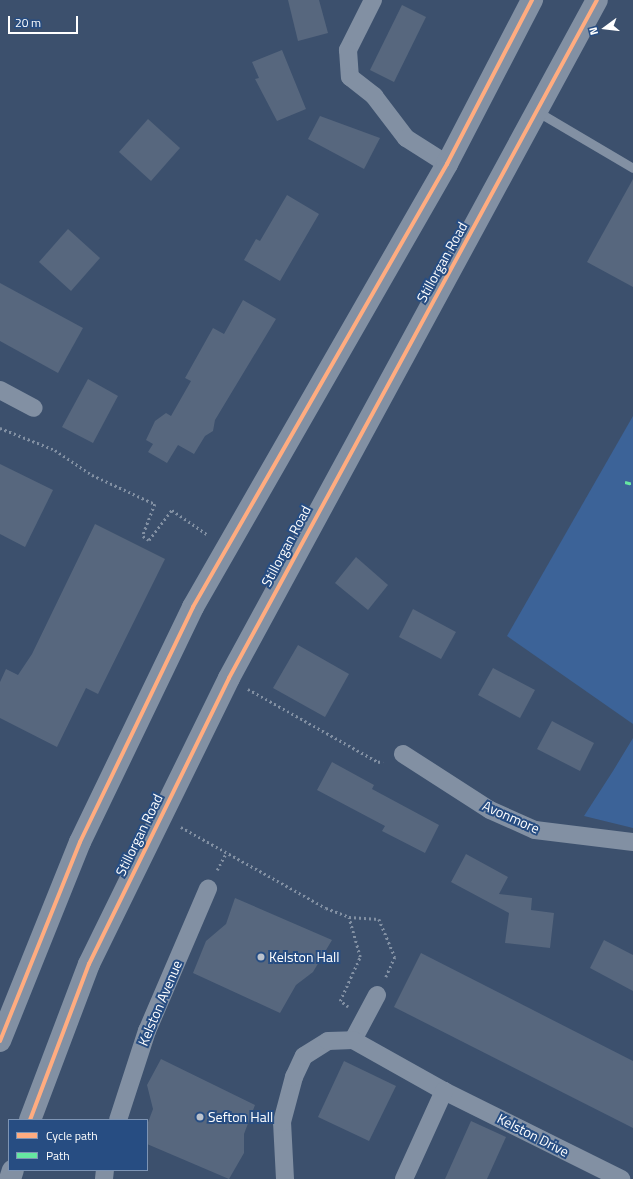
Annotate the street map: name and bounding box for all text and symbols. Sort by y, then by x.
scale bar [10,8,80,34]
north arrow [585,8,625,48]
text: 20 m [15,13,41,32]
text: N [585,25,602,37]
street label: Stillorgan Road [413,219,471,305]
street label: Stillorgan Road [258,503,314,589]
street label: Stillorgan Road [112,791,166,879]
street label: Avonmore [480,797,542,837]
place label: Kelston Hall [269,949,339,965]
marker: Kelston Hall [256,952,266,962]
street label: Kelston Avenue [134,958,186,1048]
place label: Sefton Hall [208,1109,273,1125]
street label: Kelston Drive [494,1110,572,1160]
marker: Sefton Hall [195,1112,205,1122]
legend [8,1119,148,1171]
text: Cycle path [46,1126,98,1145]
text: Path [46,1146,70,1165]

